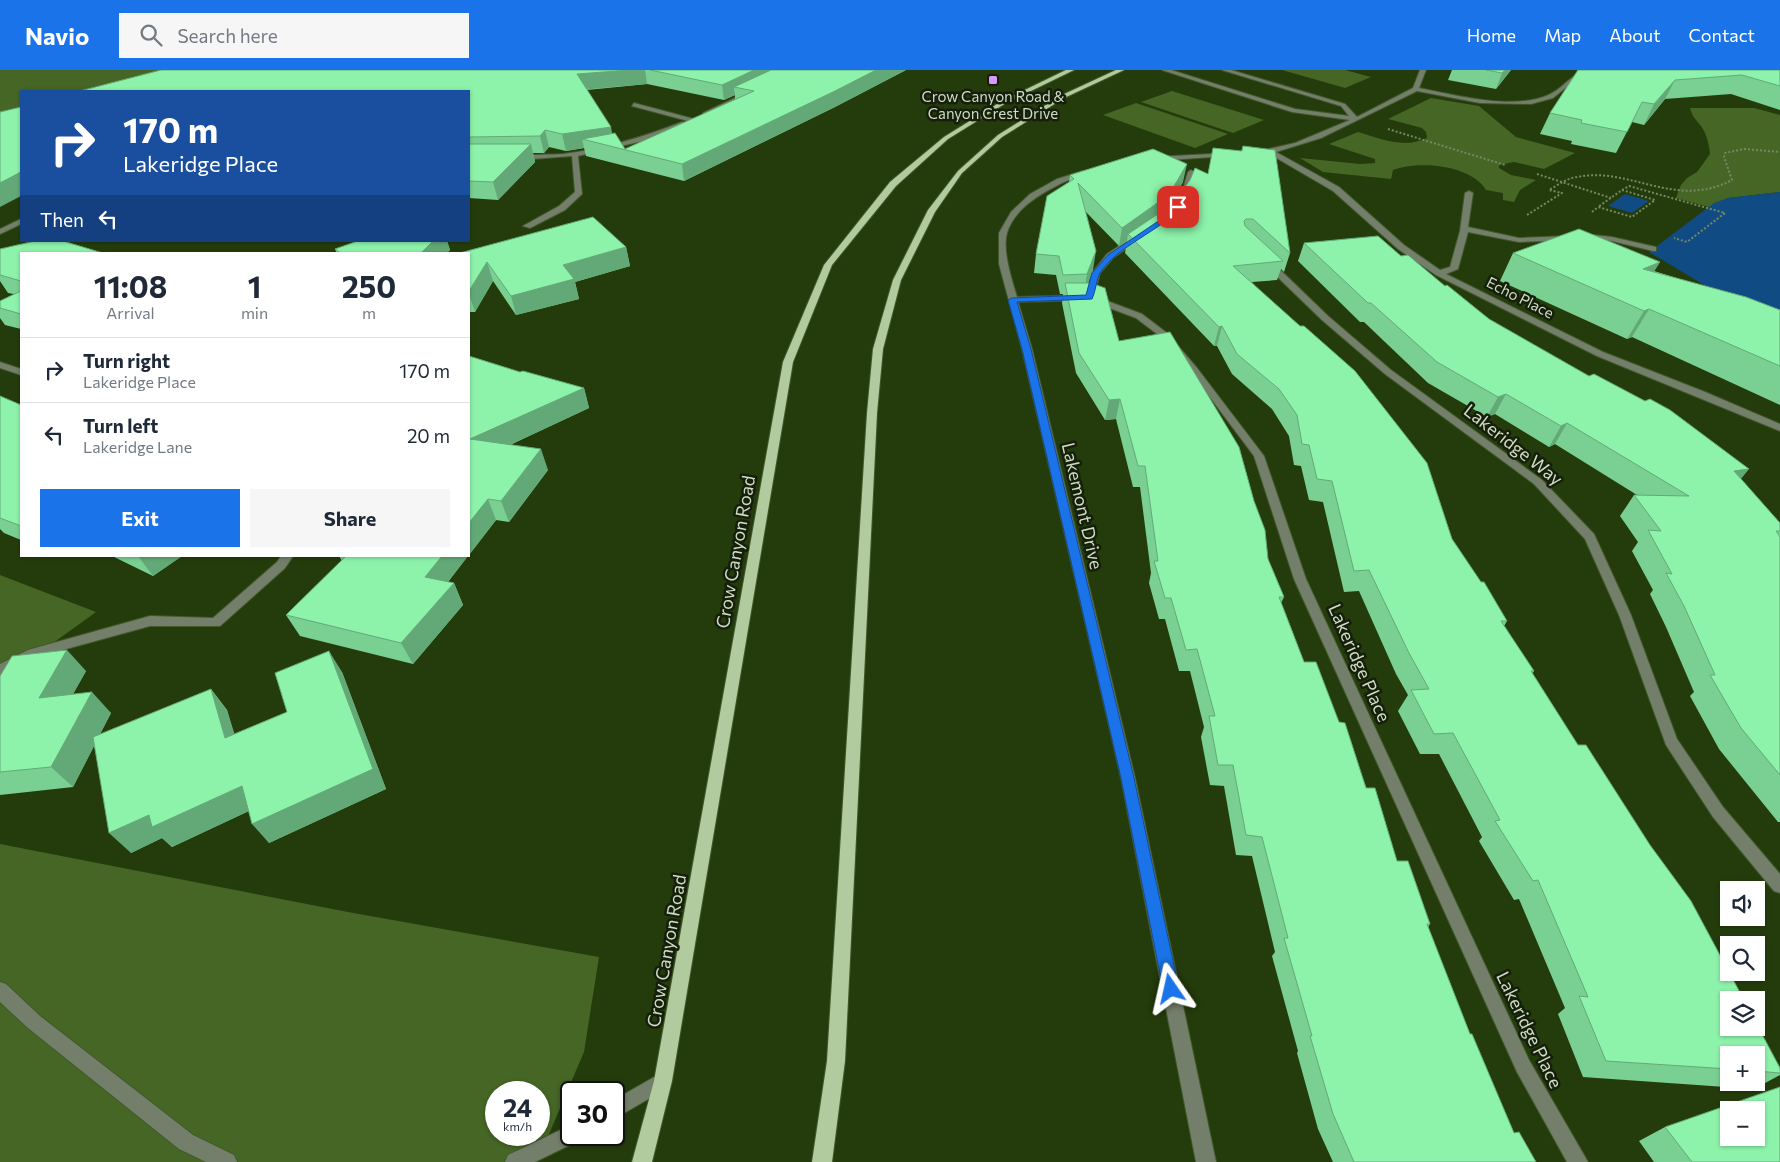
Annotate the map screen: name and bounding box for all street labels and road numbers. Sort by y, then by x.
street label: Echo Place [1484,272,1557,322]
street label: Lakeridge Way [1460,399,1567,490]
street label: Lakemont Drive [1058,440,1108,571]
street label: Crow Canyon Road [711,474,759,630]
street label: Lakeridge Place [1324,600,1396,725]
street label: Crow Canyon Road [642,873,690,1029]
street label: Lakeridge Place [1492,968,1568,1091]

